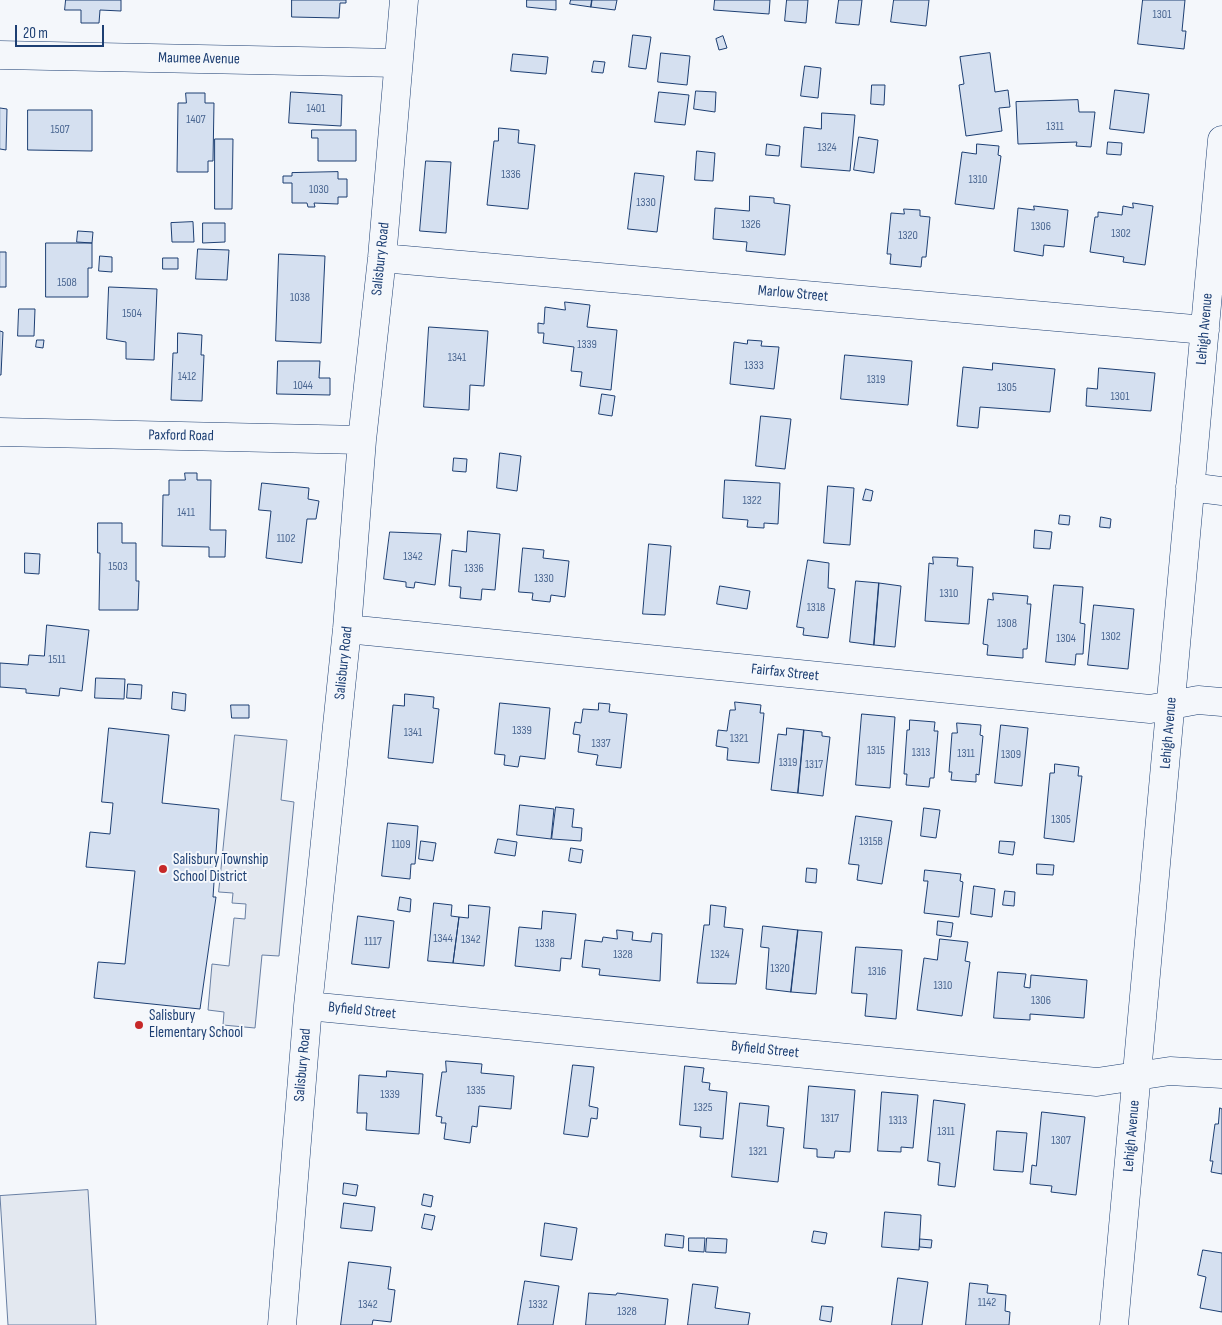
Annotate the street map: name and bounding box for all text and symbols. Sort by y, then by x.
house number: 1301 [1153,8,1171,22]
scale bar [18,15,106,47]
text: 20 m [23,24,48,43]
street label: Maumee Avenue [158,49,240,69]
house number: 1401 [307,102,325,116]
house number: 1407 [186,113,206,127]
house number: 1311 [1046,120,1064,134]
house number: 1507 [50,123,70,137]
house number: 1324 [817,141,837,155]
house number: 1336 [501,168,521,182]
house number: 1310 [969,173,987,187]
house number: 1030 [309,183,329,197]
house number: 1330 [636,196,656,210]
house number: 1326 [741,218,761,232]
house number: 1306 [1031,220,1051,234]
street label: Salisbury Road [368,221,394,297]
house number: 1302 [1111,227,1131,241]
house number: 1320 [898,229,918,243]
house number: 1508 [57,276,77,290]
street label: Marlow Street [757,282,829,306]
house number: 1038 [290,291,310,305]
street label: Lehigh Avenue [1193,292,1217,366]
house number: 1504 [122,307,142,321]
house number: 1339 [577,338,597,352]
house number: 1341 [448,351,466,365]
house number: 1333 [744,359,764,373]
house number: 1412 [178,370,196,384]
house number: 1319 [867,373,885,387]
house number: 1044 [293,379,313,393]
house number: 1305 [997,381,1017,395]
house number: 1301 [1111,390,1129,404]
street label: Paxford Road [148,426,214,446]
house number: 1322 [742,494,762,508]
house number: 1411 [177,506,195,520]
house number: 1102 [277,532,295,546]
house number: 1342 [403,550,423,564]
house number: 1503 [108,560,128,574]
house number: 1336 [464,562,484,576]
house number: 1330 [534,572,554,586]
house number: 1310 [940,587,958,601]
house number: 1318 [807,601,825,615]
house number: 1308 [997,617,1017,631]
street label: Salisbury Road [331,625,357,701]
house number: 1302 [1101,630,1121,644]
house number: 1304 [1056,632,1076,646]
house number: 1511 [48,653,66,667]
street label: Fairfax Street [750,660,820,686]
street label: Lehigh Avenue [1157,696,1181,770]
house number: 1339 [512,724,532,738]
house number: 1341 [404,726,422,740]
house number: 1321 [730,732,748,746]
house number: 1337 [591,737,611,751]
house number: 1315 [867,744,885,758]
house number: 1313 [912,746,930,760]
house number: 1311 [957,747,975,761]
house number: 1309 [1001,748,1021,762]
house number: 1319 [779,756,797,770]
house number: 1317 [805,758,823,772]
house number: 1305 [1051,813,1071,827]
house number: 1315B [859,835,883,849]
house number: 1109 [391,838,411,852]
place label: Salisbury Township School District [173,851,268,886]
marker: Salisbury Township School District [157,863,169,875]
house number: 1344 [433,932,453,946]
house number: 1342 [461,933,481,947]
house number: 1117 [364,935,382,949]
house number: 1338 [535,937,555,951]
house number: 1328 [613,948,633,962]
house number: 1324 [710,948,730,962]
house number: 1320 [770,962,790,976]
house number: 1316 [868,965,886,979]
house number: 1310 [934,979,952,993]
house number: 1306 [1031,994,1051,1008]
street label: Byfield Street [327,998,397,1024]
place label: Salisbury Elementary School [149,1007,243,1042]
marker: Salisbury Elementary School [133,1019,145,1031]
street label: Salisbury Road [291,1028,315,1102]
street label: Byfield Street [730,1037,800,1063]
house number: 1335 [466,1084,486,1098]
house number: 1339 [380,1088,400,1102]
street label: Lehigh Avenue [1120,1099,1144,1173]
house number: 1325 [694,1101,712,1115]
house number: 1317 [821,1112,839,1126]
house number: 1313 [889,1114,907,1128]
house number: 1311 [937,1125,955,1139]
house number: 1307 [1051,1134,1071,1148]
house number: 1321 [749,1145,767,1159]
house number: 1142 [978,1296,996,1310]
house number: 1342 [358,1298,378,1312]
house number: 1332 [528,1298,548,1312]
house number: 1328 [617,1305,637,1319]

